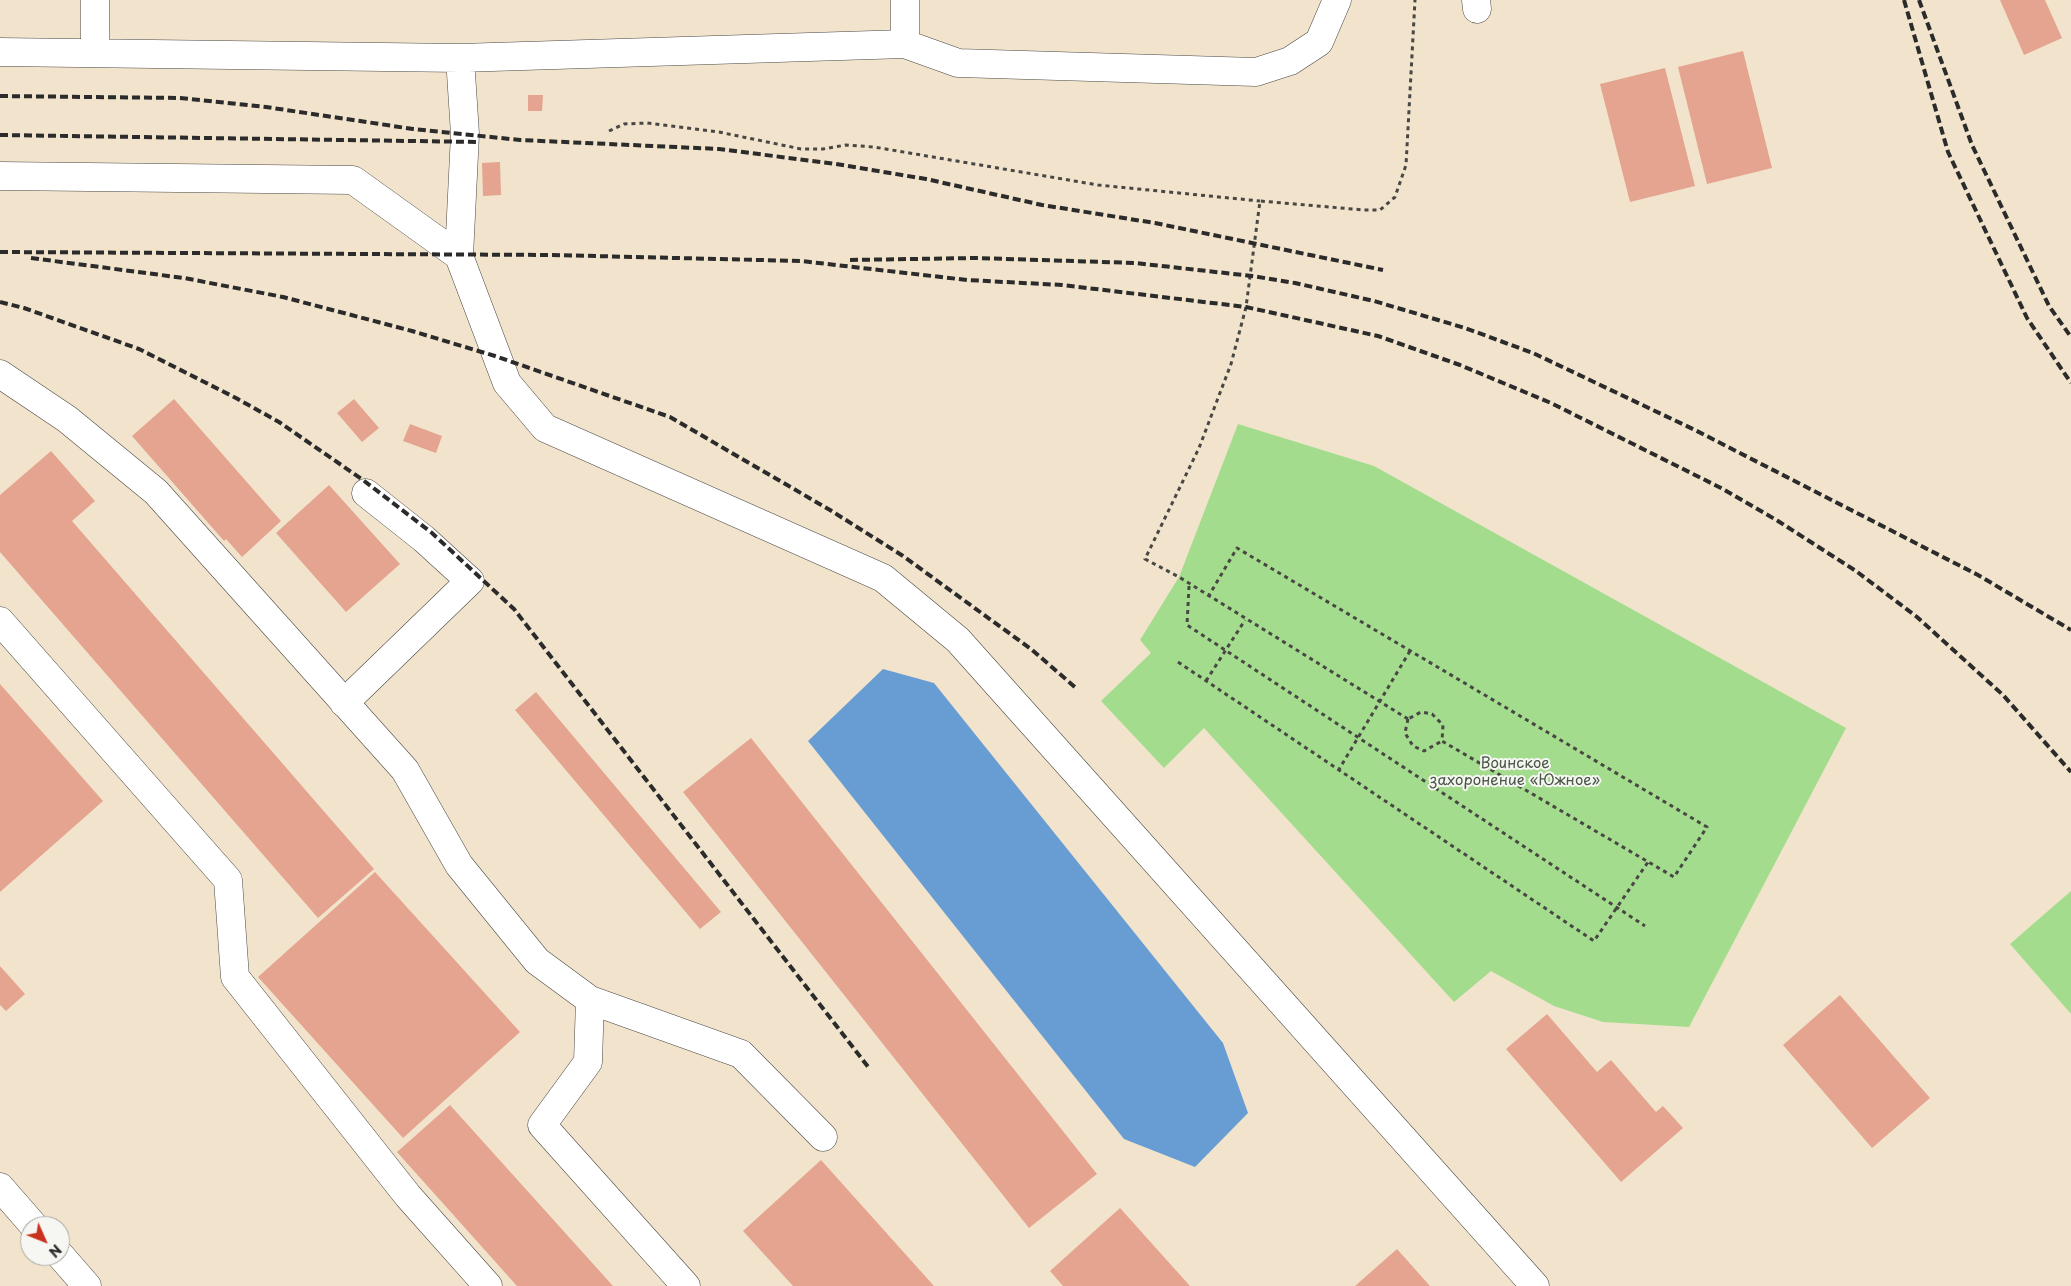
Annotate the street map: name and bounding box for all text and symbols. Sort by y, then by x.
park label: Воинское захоронение «Южное» [1430,755,1600,790]
north arrow [20,1216,70,1266]
text: N [44,1240,67,1262]

